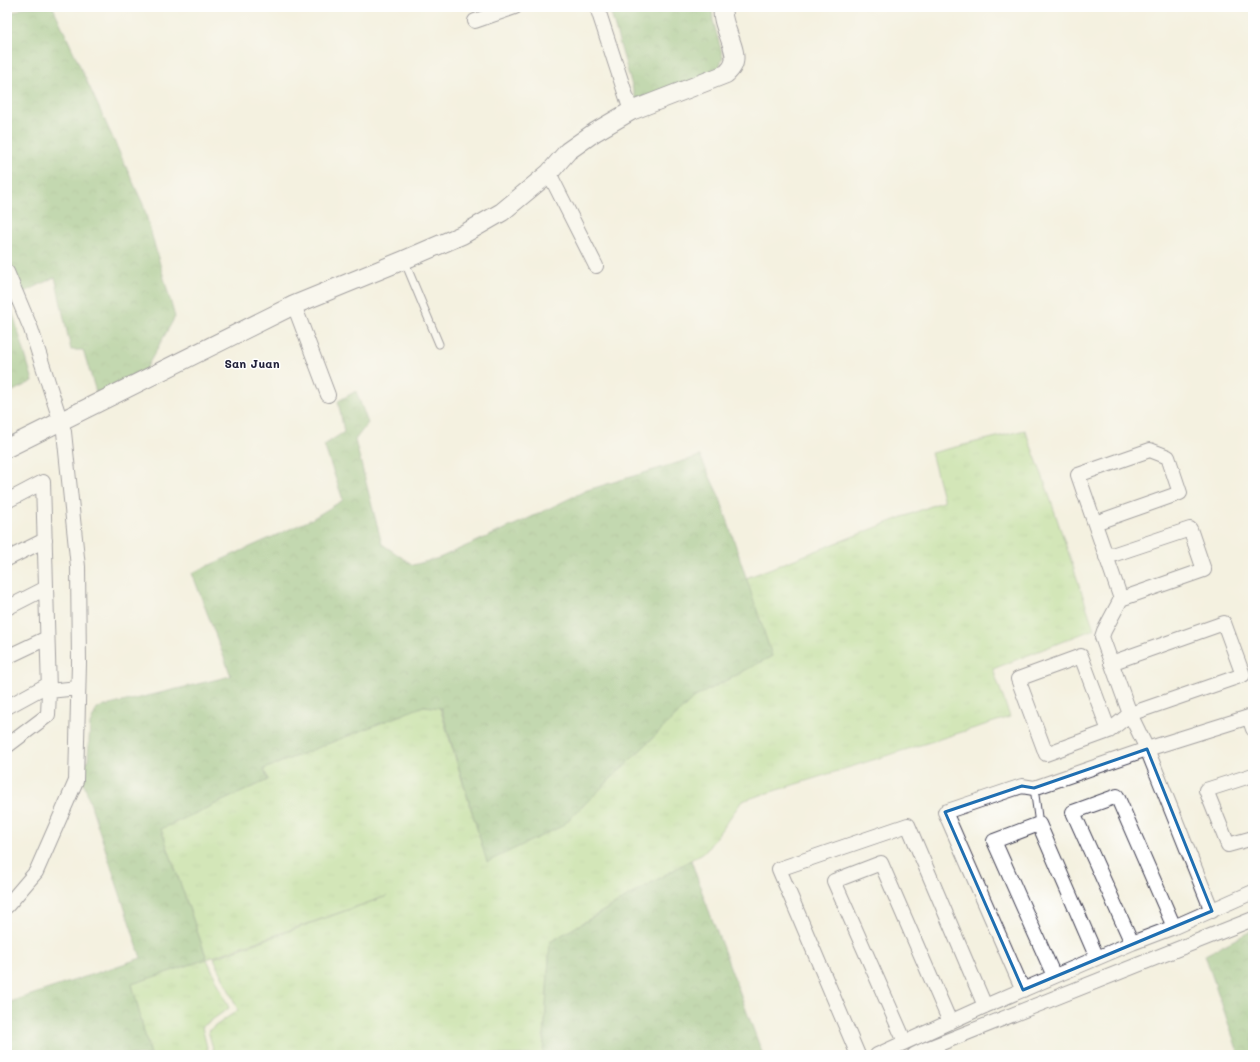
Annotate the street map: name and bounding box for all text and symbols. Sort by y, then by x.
district label: San Juan [224,355,280,371]

